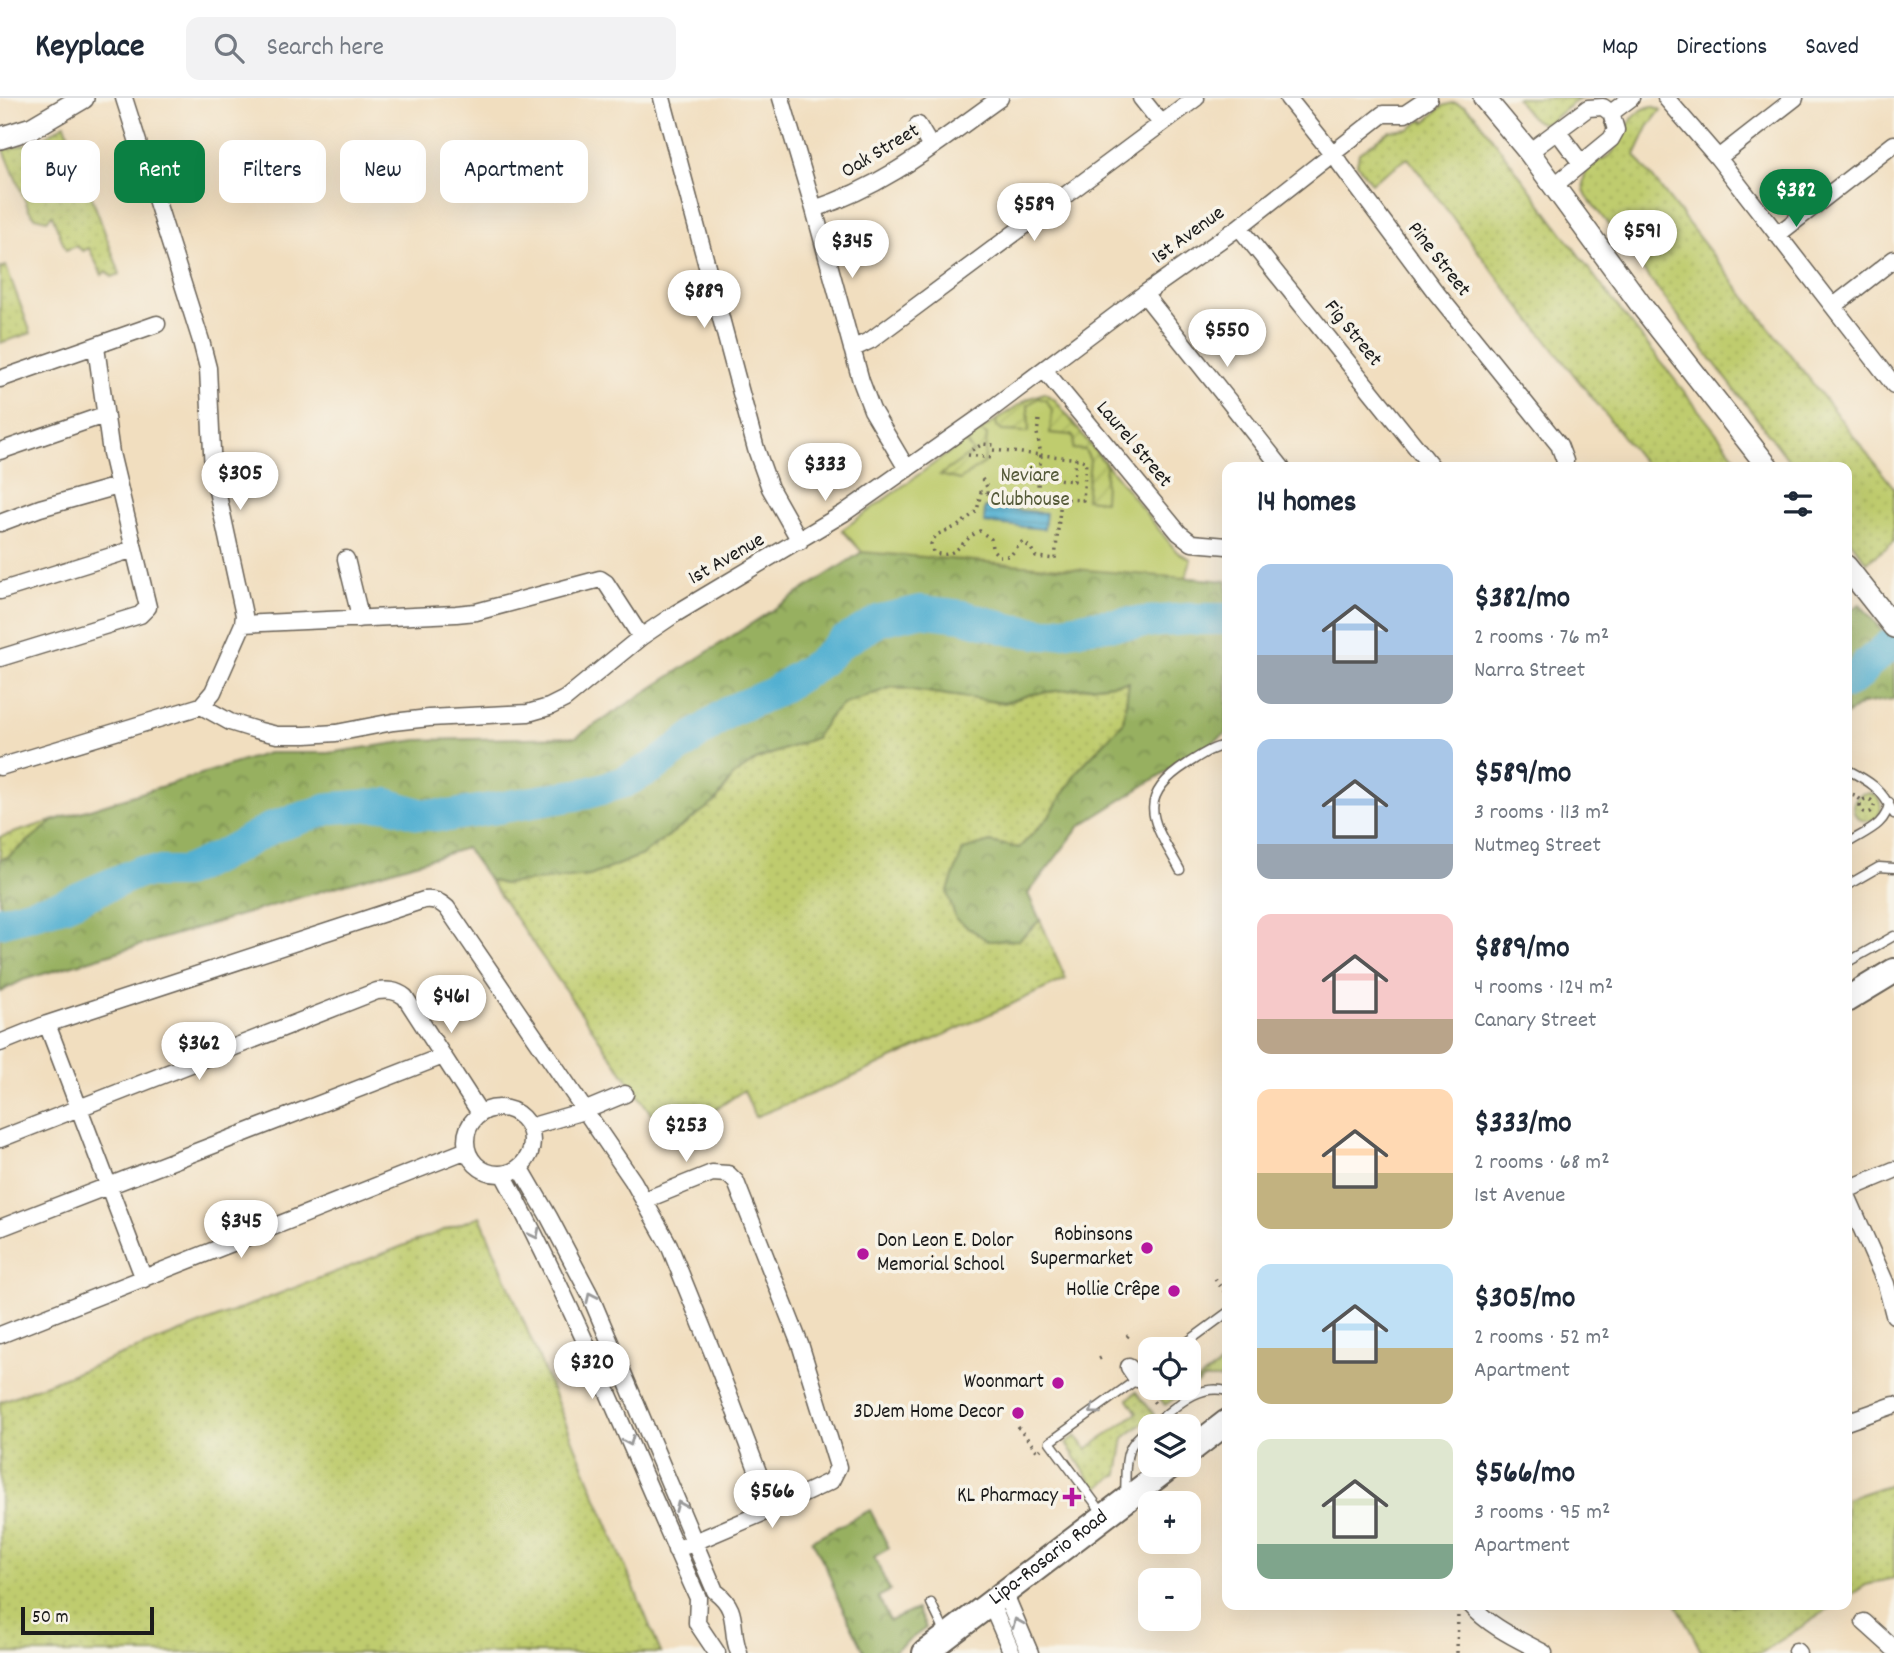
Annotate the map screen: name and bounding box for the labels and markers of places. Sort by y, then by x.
pin: $382 [1755,170,1837,229]
pin: $589 [993,184,1075,243]
pin: $591 [1601,211,1683,270]
pin: $345 [811,220,893,280]
pin: $889 [663,271,745,330]
pin: $550 [1186,310,1268,369]
pin: $333 [784,444,866,503]
pin: $305 [199,452,281,512]
pin: $461 [410,976,492,1035]
pin: $362 [158,1023,240,1082]
pin: $253 [645,1104,727,1164]
pin: $345 [200,1200,282,1260]
place label: Robinsons Supermarket [1030,1221,1133,1275]
place label: Don Leon E. Dolor Memorial School [877,1227,1014,1281]
marker: Robinsons Supermarket [1139,1240,1155,1256]
marker: Don Leon E. Dolor Memorial School [855,1246,871,1262]
place label: Hollie Crêpe [1066,1276,1160,1306]
marker: Hollie Crêpe [1166,1283,1182,1299]
pin: $320 [551,1342,633,1401]
place label: Woonmart [964,1368,1044,1398]
marker: Woonmart [1050,1375,1066,1391]
place label: 3DJem Home Decor [853,1398,1004,1428]
marker: 3DJem Home Decor [1010,1405,1026,1421]
pin: $566 [731,1470,813,1530]
place label: KL Pharmacy [957,1482,1058,1512]
marker: KL Pharmacy [1064,1489,1080,1505]

